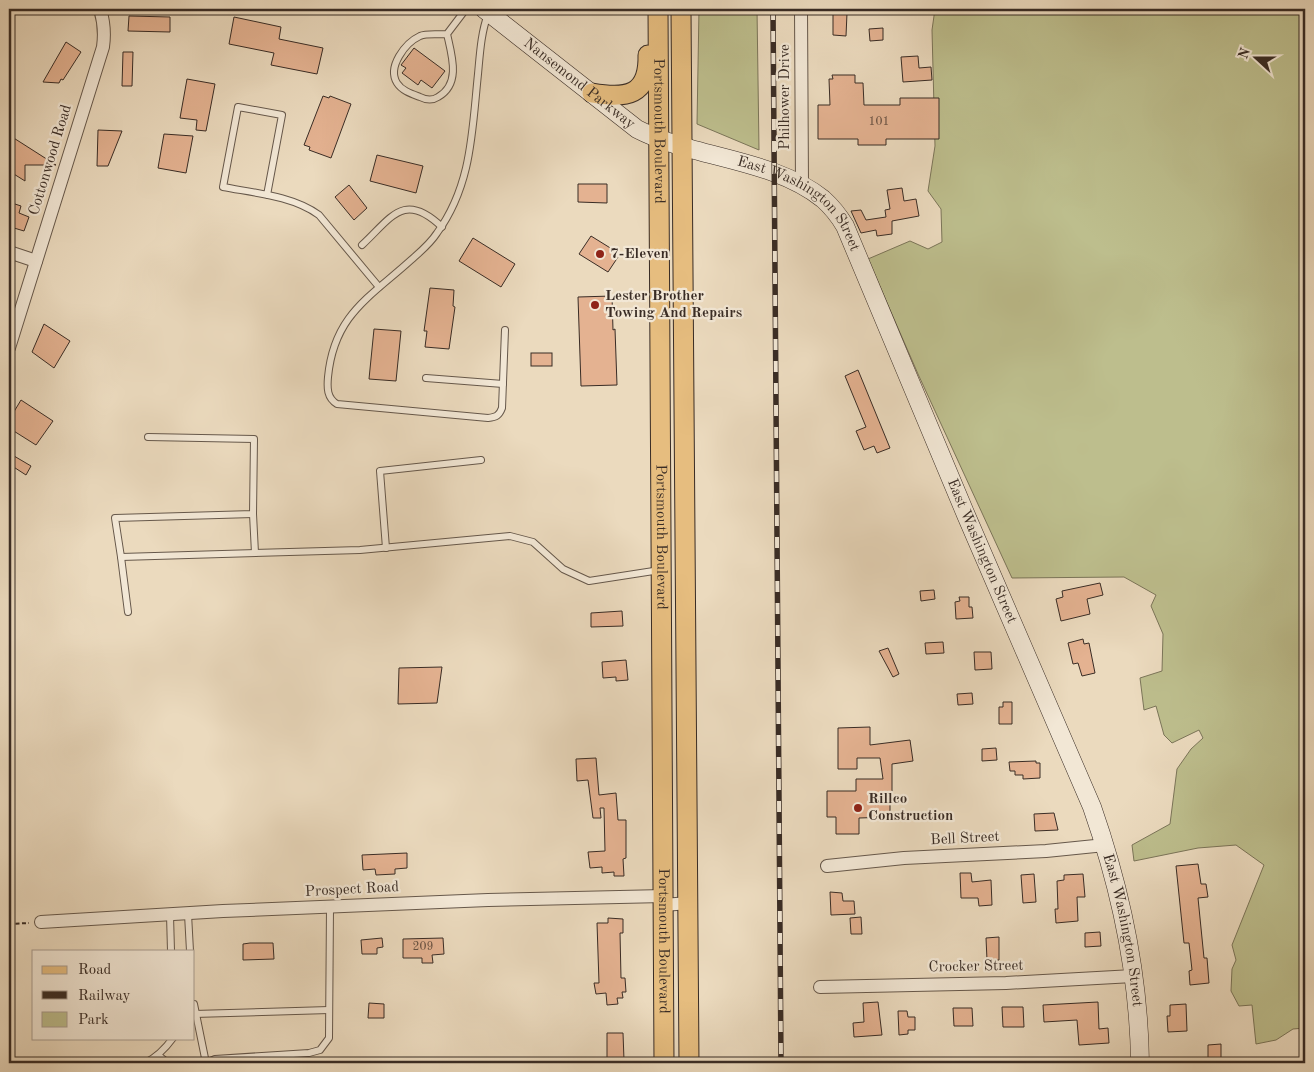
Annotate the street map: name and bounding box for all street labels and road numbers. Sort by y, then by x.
street label: Nansemond Parkway [521,35,638,132]
street label: Philhower Drive [778,44,793,150]
street label: Portsmouth Boulevard [651,58,667,204]
street label: Cottonwood Road [27,103,75,217]
street label: East Washington Street [735,154,862,253]
street label: Portsmouth Boulevard [653,464,669,610]
street label: East Washington Street [944,477,1019,626]
street label: Bell Street [930,830,1000,848]
street label: East Washington Street [1100,852,1145,1007]
street label: Portsmouth Boulevard [655,868,671,1014]
street label: Prospect Road [304,880,400,900]
street label: Crocker Street [928,959,1024,975]

